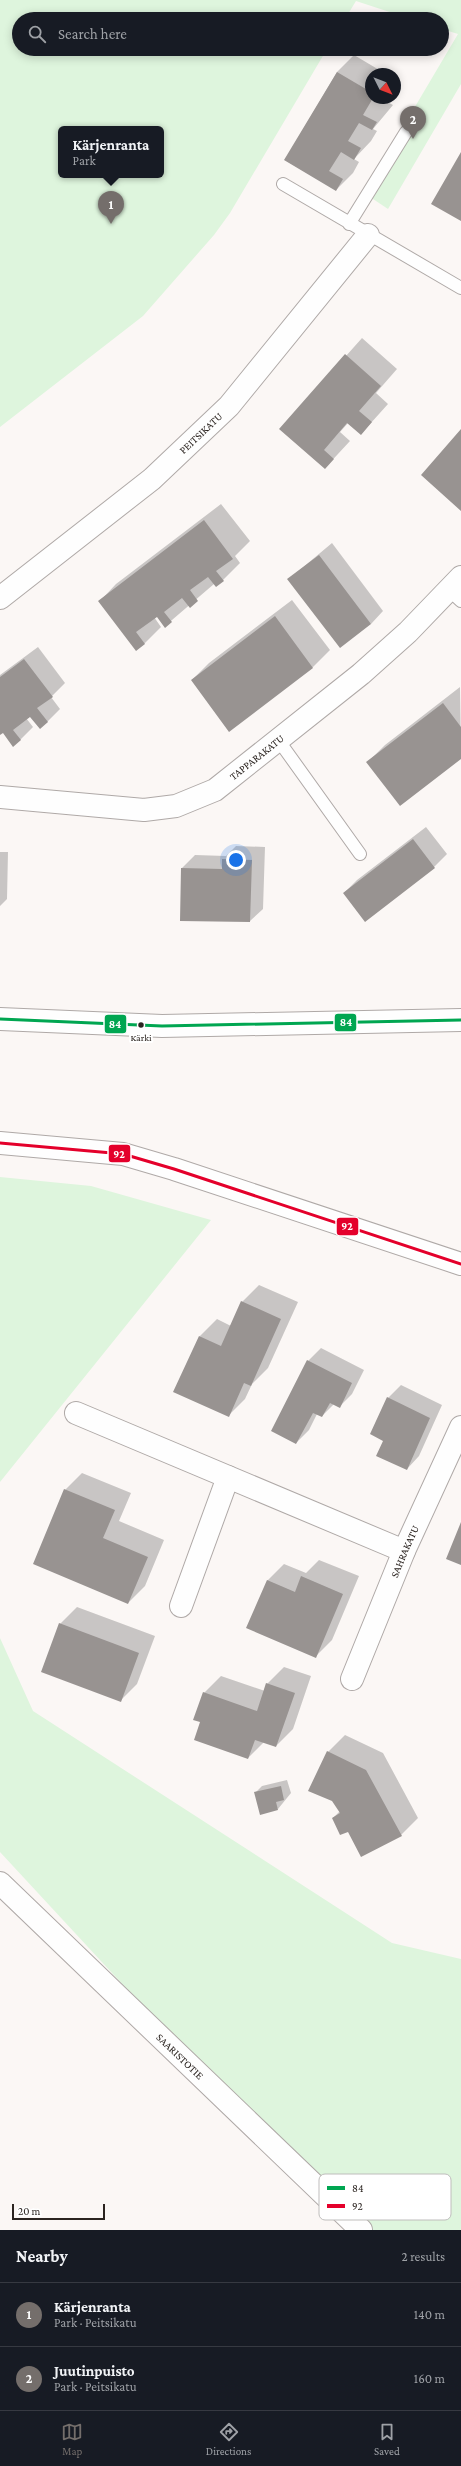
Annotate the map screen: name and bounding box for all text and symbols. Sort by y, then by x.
search box [12,12,449,56]
icon: search [26,23,48,45]
text: Search here [58,26,127,42]
north arrow [365,68,401,104]
pin: 2 [400,106,426,139]
popup [58,126,164,178]
text: Kärjenranta [73,137,149,153]
text: Park [73,153,96,168]
pin: 1 [98,191,124,224]
street label: PEITSIKATU [177,410,224,456]
street label: TAPPARAKATU [227,732,286,782]
your location [226,850,246,870]
line badge: 84 [334,1013,357,1032]
line badge: 84 [104,1014,127,1034]
text: 84 [340,1016,352,1028]
text: 84 [109,1018,121,1030]
marker: Kärki [136,1020,146,1030]
place label: Kärki [130,1032,152,1043]
line badge: 92 [108,1144,131,1163]
text: 92 [113,1148,125,1160]
line badge: 92 [336,1217,359,1236]
text: 92 [341,1220,353,1232]
street label: SAHRAKATU [388,1523,421,1579]
street label: SAARISTOTIE [154,2031,206,2082]
legend [319,2174,451,2220]
text: 84 [352,2182,364,2194]
text: 92 [352,2200,363,2212]
scale bar [12,2202,105,2221]
text: 20 m [18,2205,40,2217]
text: Nearby [16,2247,68,2266]
text: 2 results [402,2249,445,2264]
text: Kärjenranta [54,2299,131,2315]
text: 1 [27,2307,31,2322]
text: 140 m [414,2307,445,2322]
text: Park · Peitsikatu [54,2315,137,2330]
text: Juutinpuisto [54,2363,135,2379]
text: 2 [26,2371,32,2386]
text: 160 m [414,2371,445,2386]
text: Park · Peitsikatu [54,2379,137,2394]
tab: Map [61,2421,83,2457]
tab: Directions [206,2421,251,2457]
tab: Saved [374,2421,400,2457]

